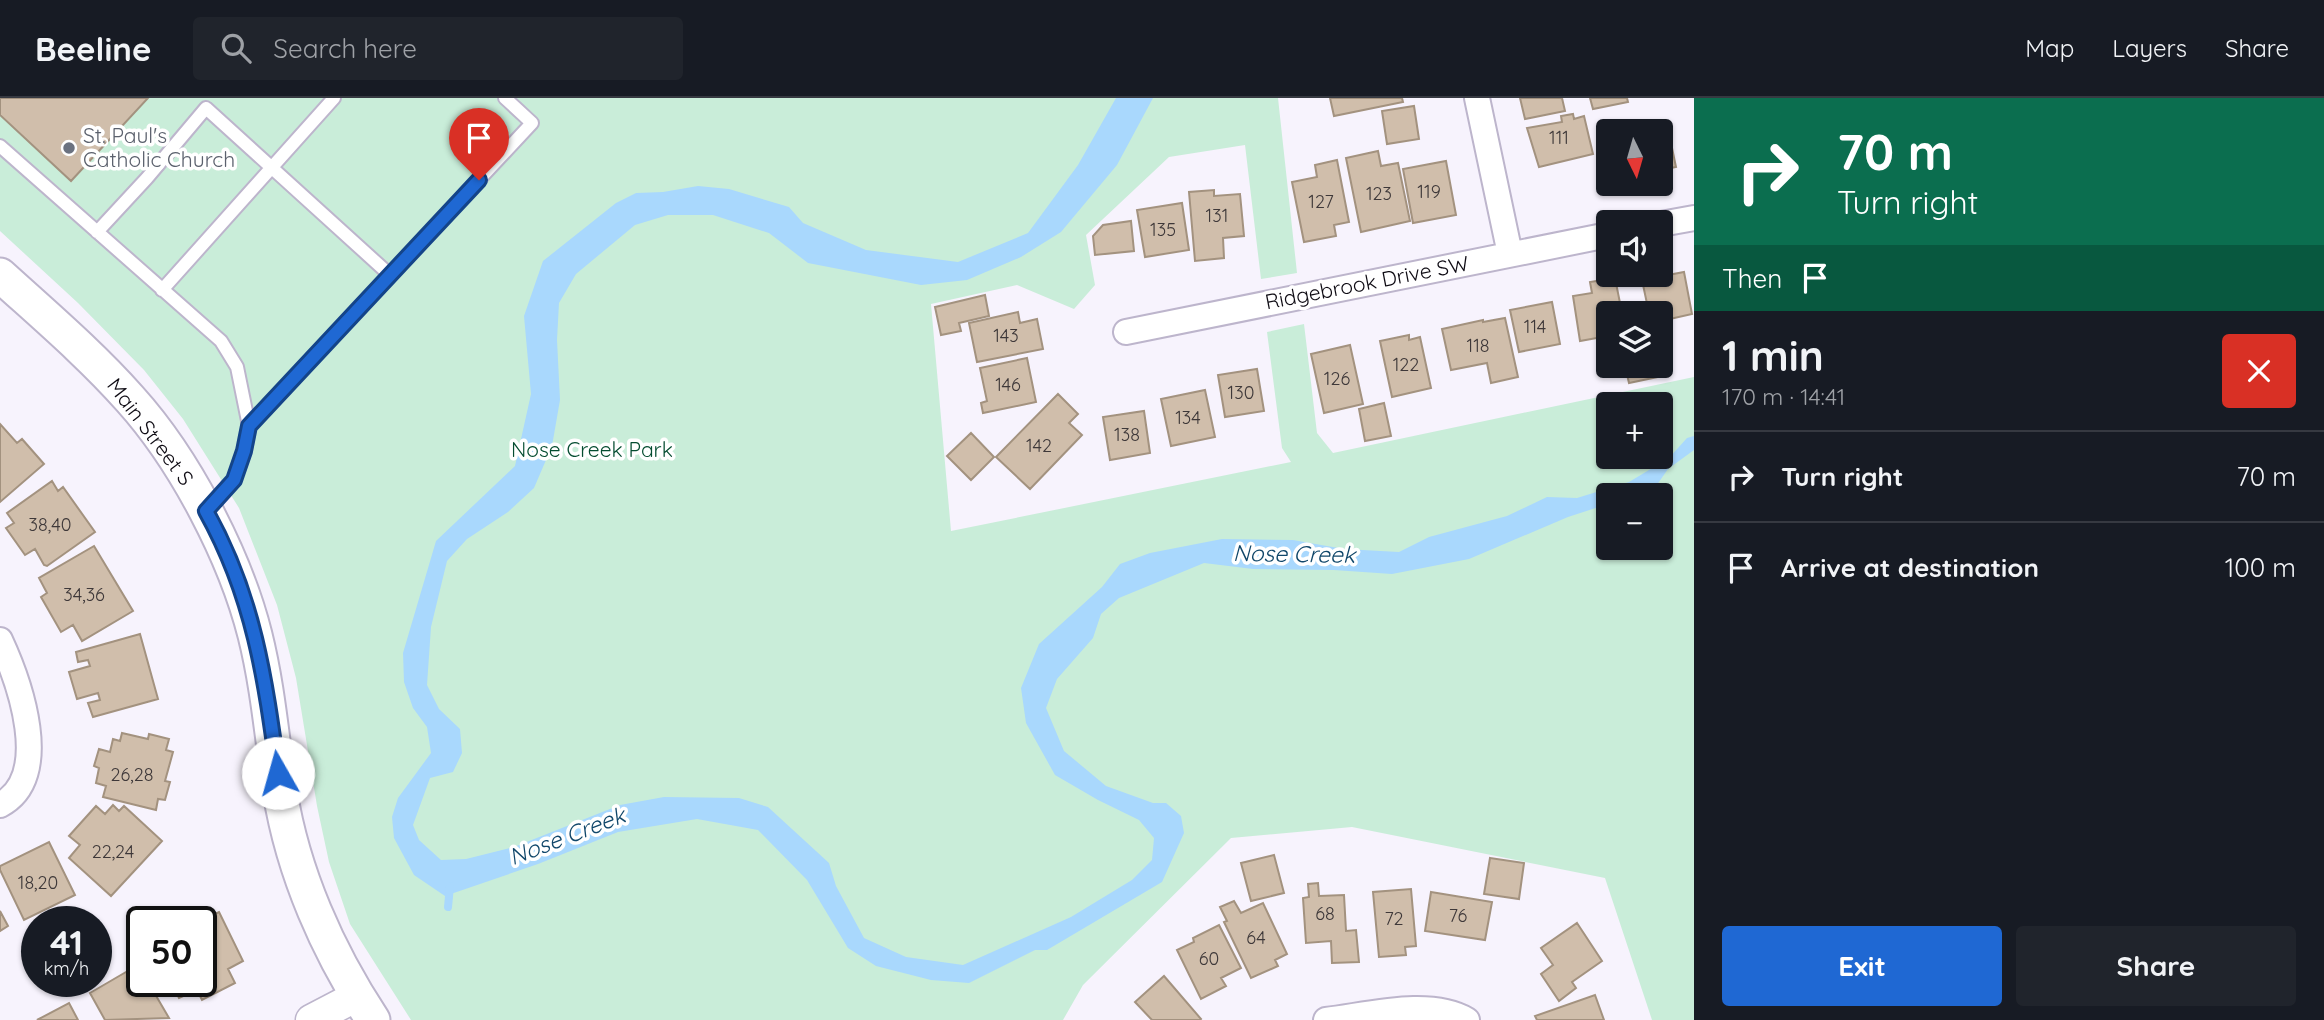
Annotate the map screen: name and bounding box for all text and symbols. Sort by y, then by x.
search box [193,17,683,80]
text: Beeline [35,28,151,69]
icon: search [217,29,255,67]
text: Search here [273,32,417,65]
text: Map [2025,33,2074,63]
text: Layers [2112,33,2187,63]
text: Share [2225,33,2289,63]
pin [449,108,509,180]
icon: arrive [460,119,498,157]
north arrow [1596,119,1673,196]
map controls [1596,119,1673,560]
text: 70 m [1837,121,1953,182]
place label: St. Paul's Catholic Church [83,122,235,172]
house number: 111 [1549,126,1569,149]
icon: right [1722,126,1813,217]
marker: St. Paul's Catholic Church [61,140,77,156]
house number: 119 [1417,180,1441,203]
house number: 123 [1366,182,1392,205]
text: Turn right [1837,182,1978,222]
house number: 127 [1308,190,1334,213]
house number: 131 [1206,204,1228,227]
button: sound [1596,210,1673,287]
house number: 135 [1150,218,1176,241]
street label: Ridgebrook Drive SW [1263,250,1471,315]
icon: arrive [1796,259,1834,297]
text: Then [1722,262,1782,295]
button: layers [1596,301,1673,378]
house number: 114 [1524,315,1546,338]
house number: 143 [993,324,1019,347]
text: 1 min [1722,329,1824,382]
house number: 118 [1466,334,1490,357]
button: close [2222,334,2296,408]
house number: 122 [1393,353,1419,376]
house number: 126 [1324,367,1350,390]
street label: Main Street S [102,373,200,490]
house number: 146 [995,373,1021,396]
house number: 130 [1228,381,1254,404]
text: 170 m · 14:41 [1722,382,1845,411]
button: + [1596,392,1673,469]
house number: 134 [1175,406,1201,429]
house number: 138 [1114,423,1140,446]
house number: 142 [1026,434,1052,457]
park label: Nose Creek Park [511,436,673,462]
icon: right [1722,458,1760,496]
text: Turn right [1781,460,1903,493]
text: 70 m [2236,460,2296,493]
button: − [1596,483,1673,560]
house number: 38,40 [29,513,71,536]
water label: Nose Creek [1233,538,1357,569]
icon: arrive [1722,549,1760,587]
text: Arrive at destination [1781,551,2039,584]
text: 100 m [2225,551,2296,584]
house number: 34,36 [63,583,105,606]
position arrow [241,736,315,810]
house number: 26,28 [111,763,153,786]
water label: Nose Creek [505,799,631,871]
house number: 22,24 [92,840,134,863]
house number: 18,20 [18,871,58,894]
house number: 68 [1315,902,1335,925]
house number: 76 [1449,904,1467,927]
speed limit sign: 50 [126,906,217,997]
house number: 72 [1384,907,1404,930]
text: 41 [50,920,83,964]
house number: 64 [1246,926,1266,949]
button: Exit [1722,926,2002,1006]
button: Share [2016,926,2296,1006]
house number: 60 [1199,947,1219,970]
text: km/h [44,957,89,980]

